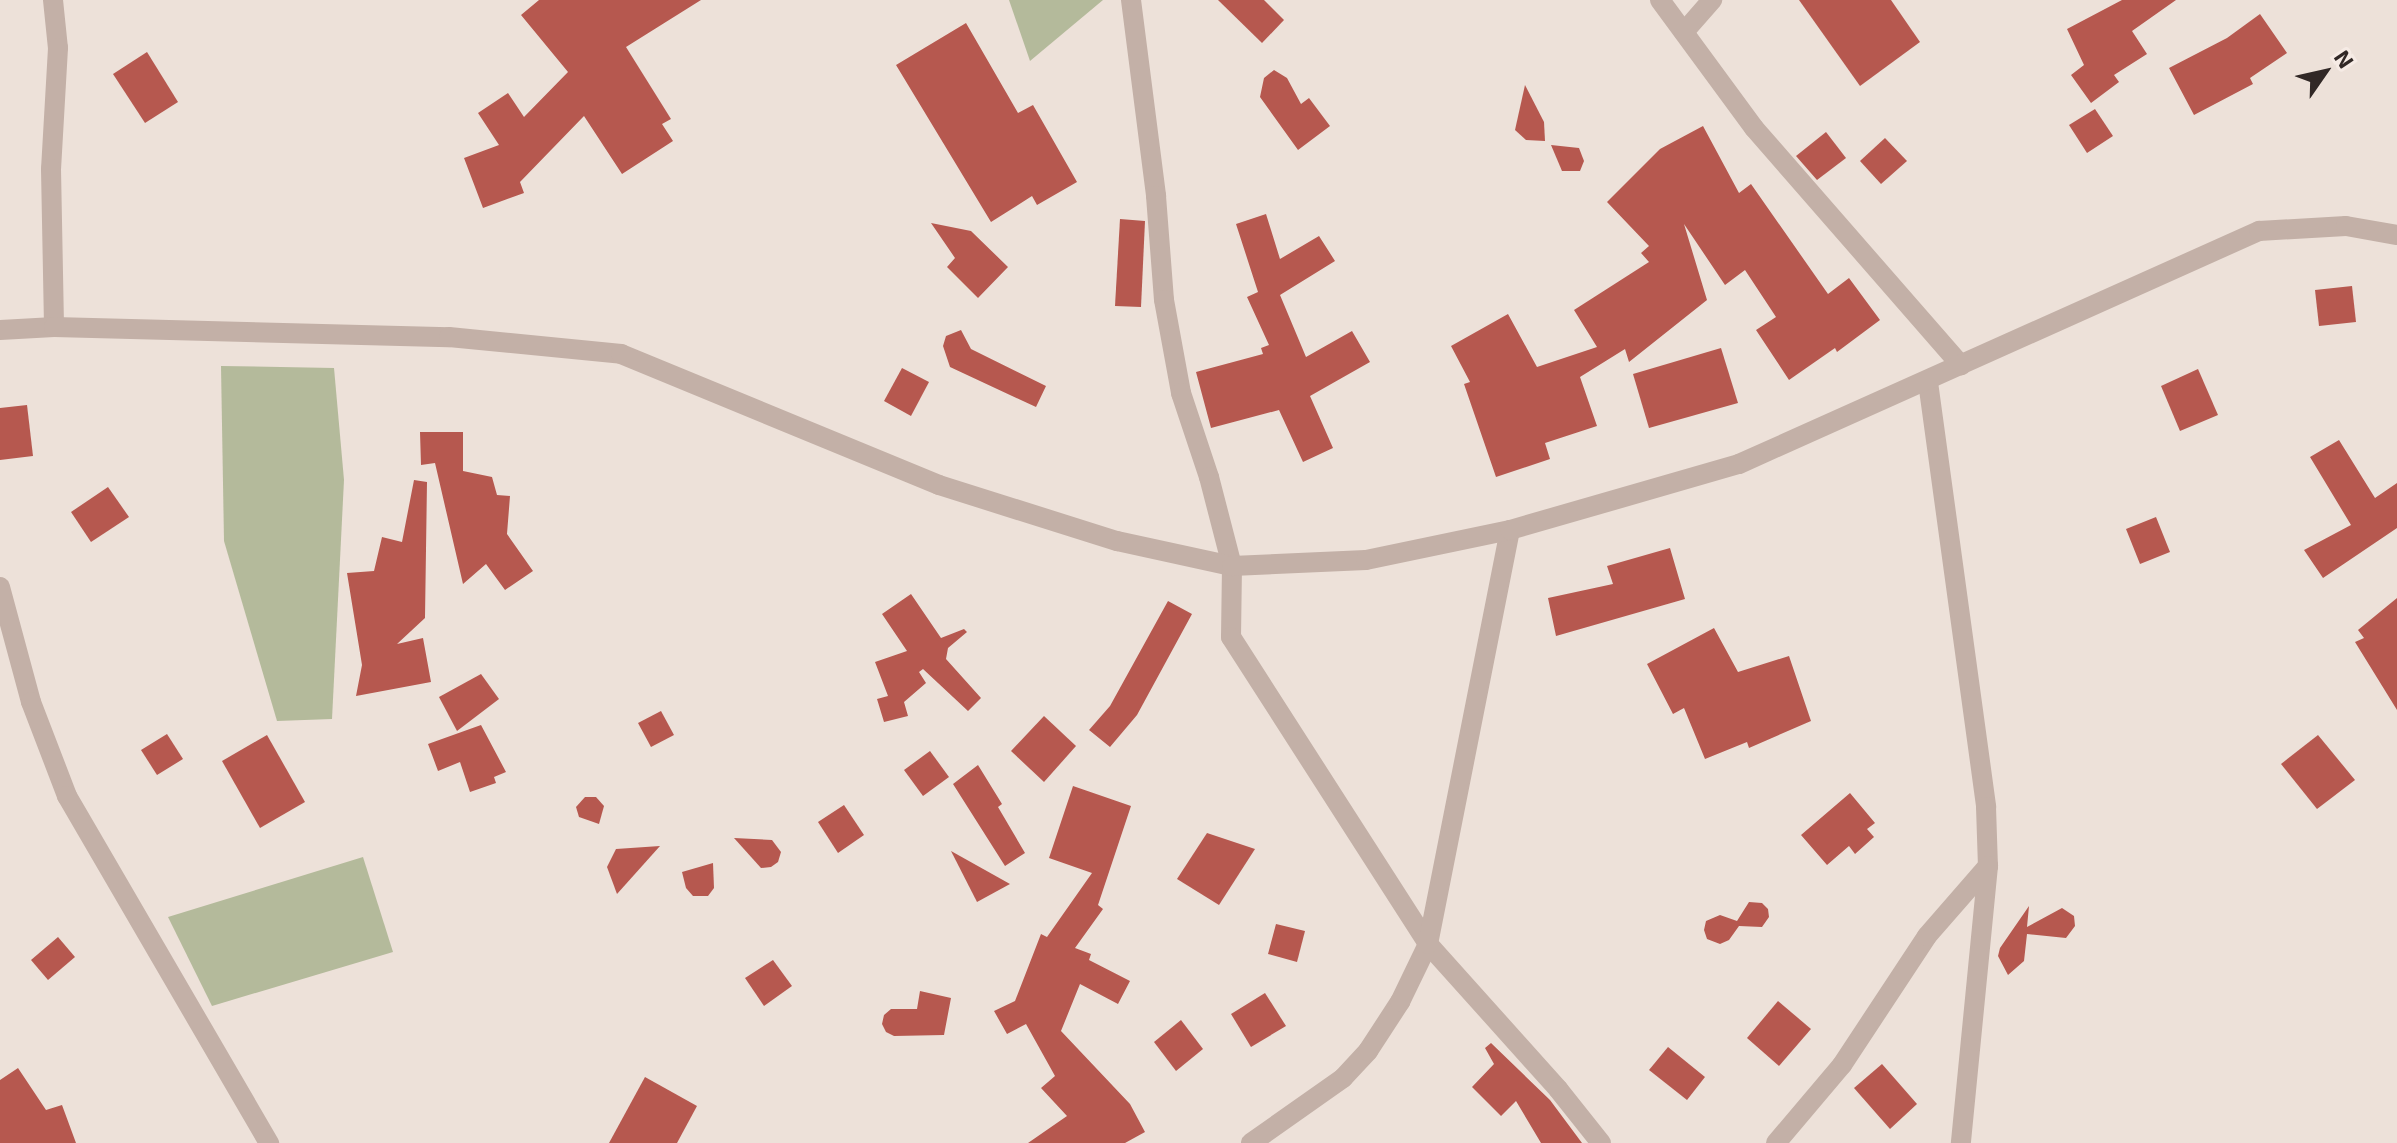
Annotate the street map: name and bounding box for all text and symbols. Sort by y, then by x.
north arrow [2285,32,2365,112]
text: N [2330,45,2360,72]

